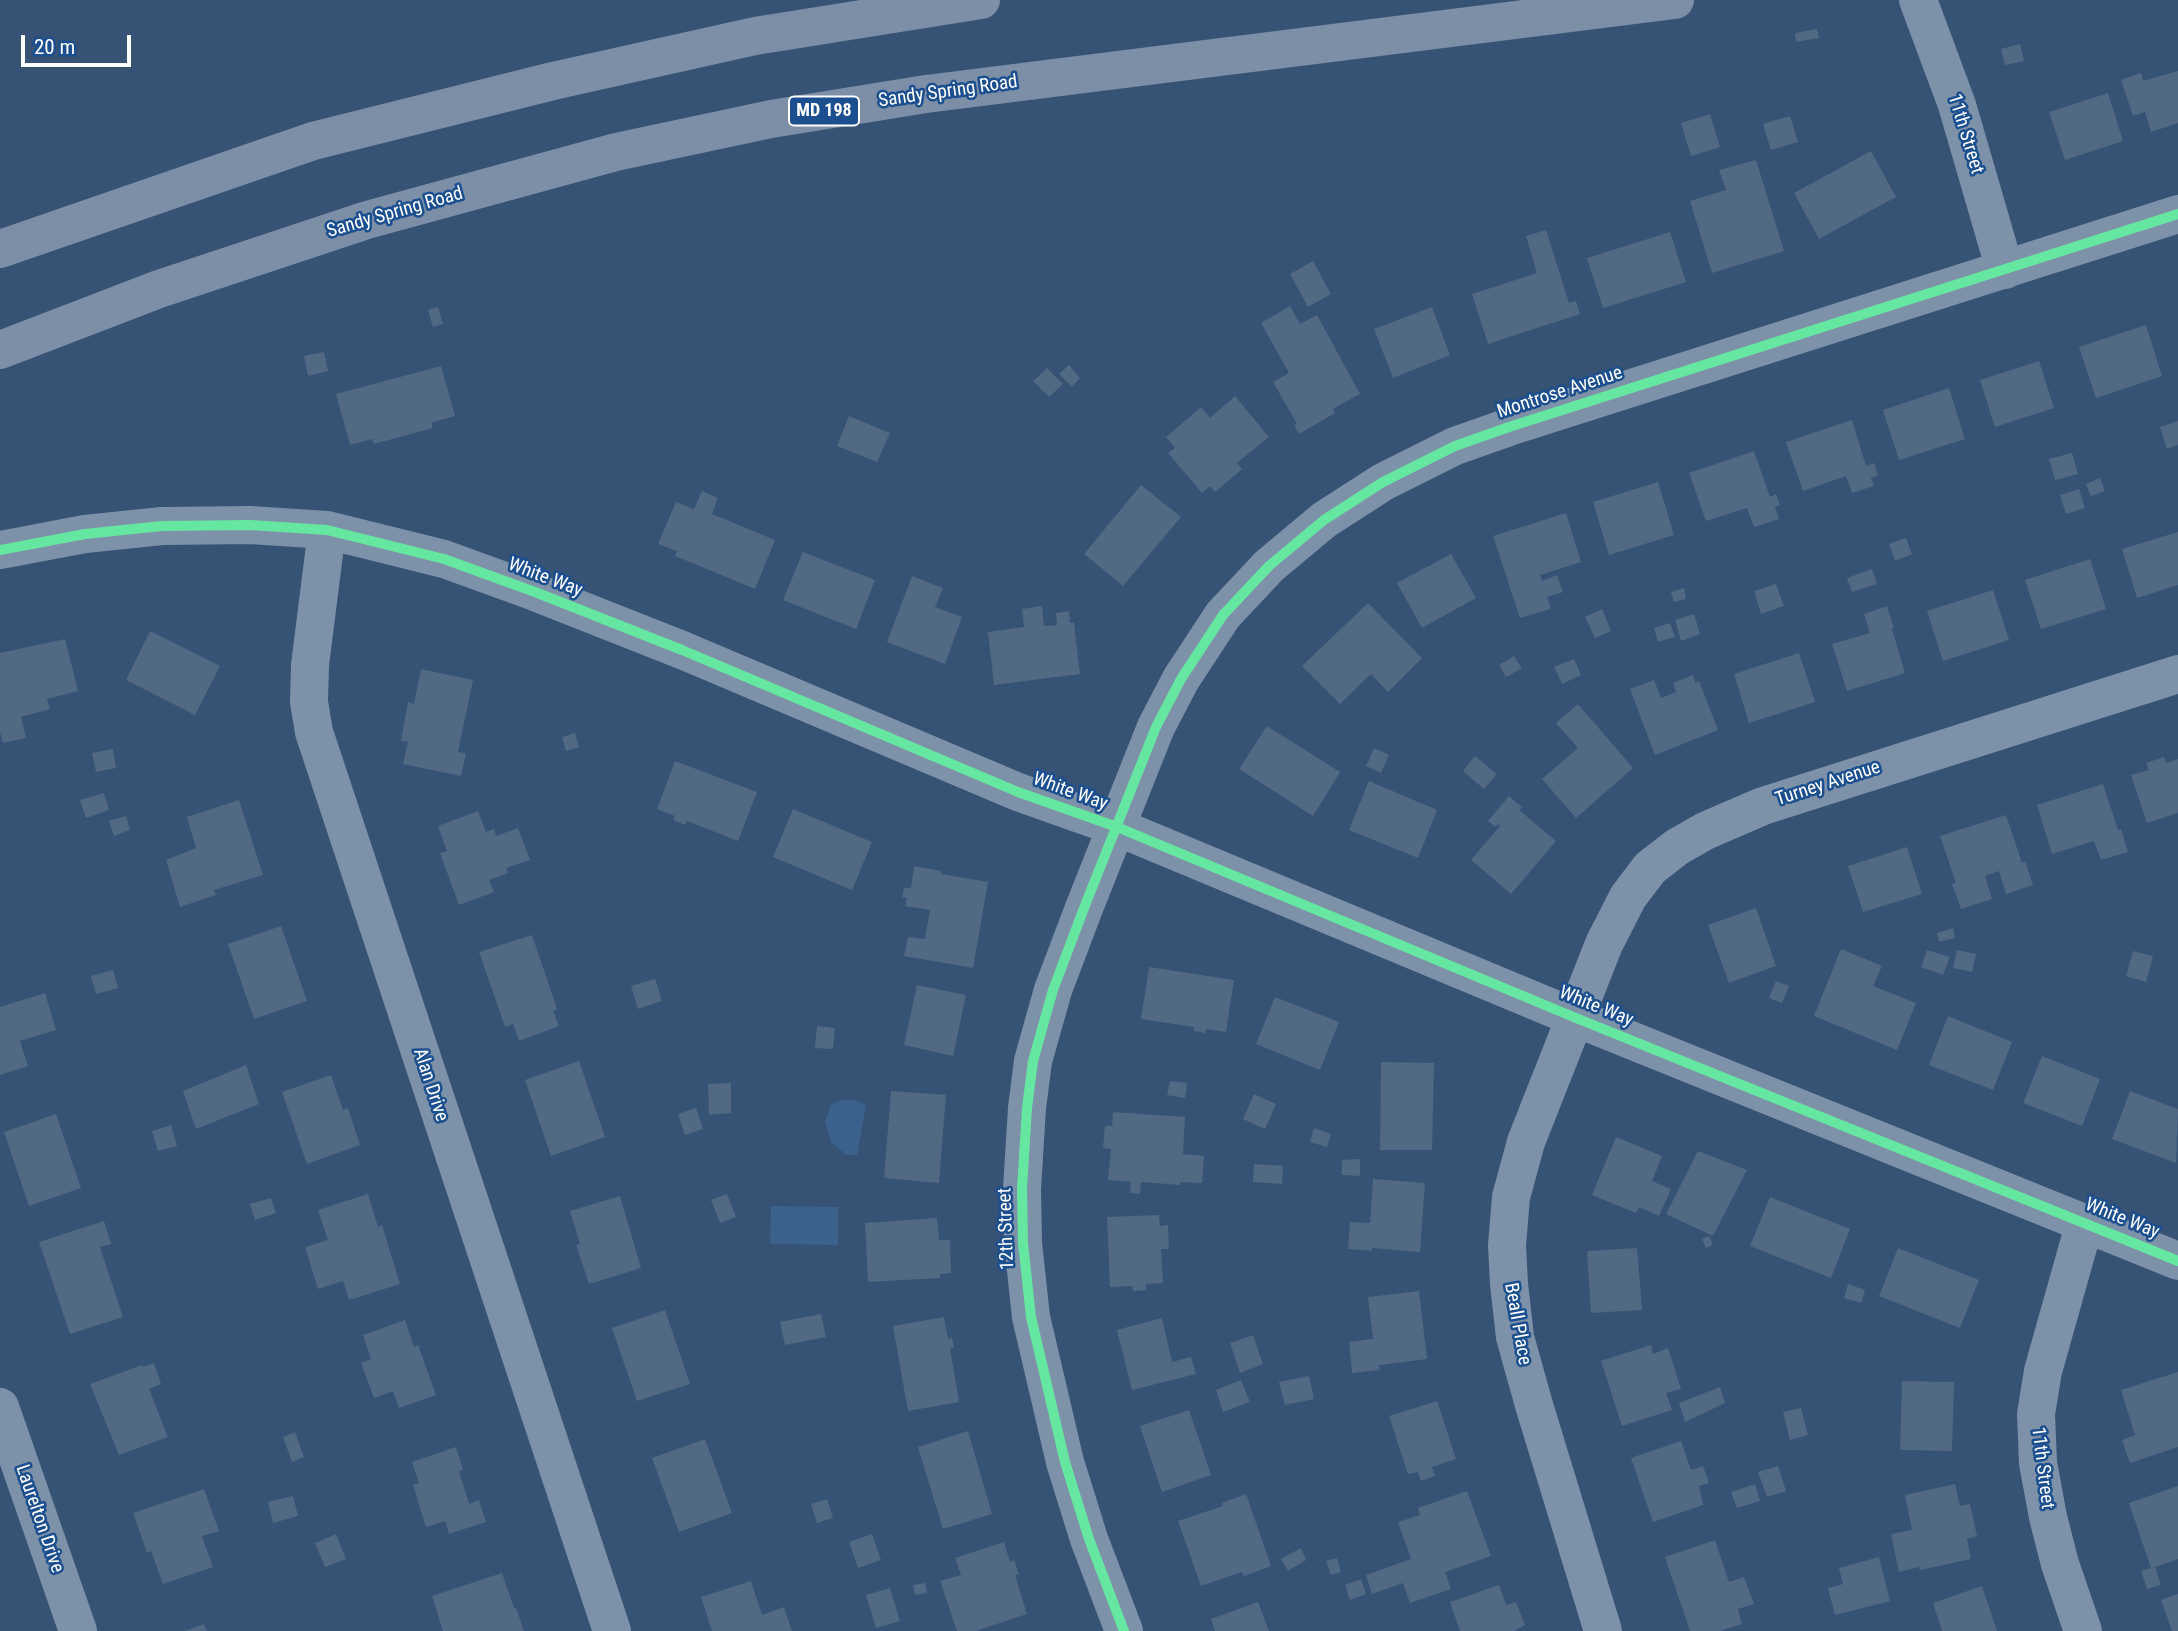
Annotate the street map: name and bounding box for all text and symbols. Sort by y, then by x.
scale bar [24,21,135,65]
text: 20 m [34,35,75,59]
street label: Sandy Spring Road [877,71,1019,113]
street label: 11th Street [1942,91,1988,177]
road number: MD 198 [789,96,859,126]
street label: Sandy Spring Road [324,183,466,243]
street label: Montrose Avenue [1494,362,1626,424]
street label: White Way [505,553,585,603]
street label: Turney Avenue [1773,756,1883,812]
street label: White Way [1029,768,1111,816]
street label: White Way [1556,982,1636,1032]
street label: Alan Drive [407,1045,453,1125]
street label: 12th Street [994,1187,1020,1271]
street label: White Way [2082,1194,2162,1244]
street label: Beall Place [1499,1281,1535,1367]
street label: 11th Street [2026,1426,2058,1510]
street label: Laurelton Drive [10,1462,68,1576]

